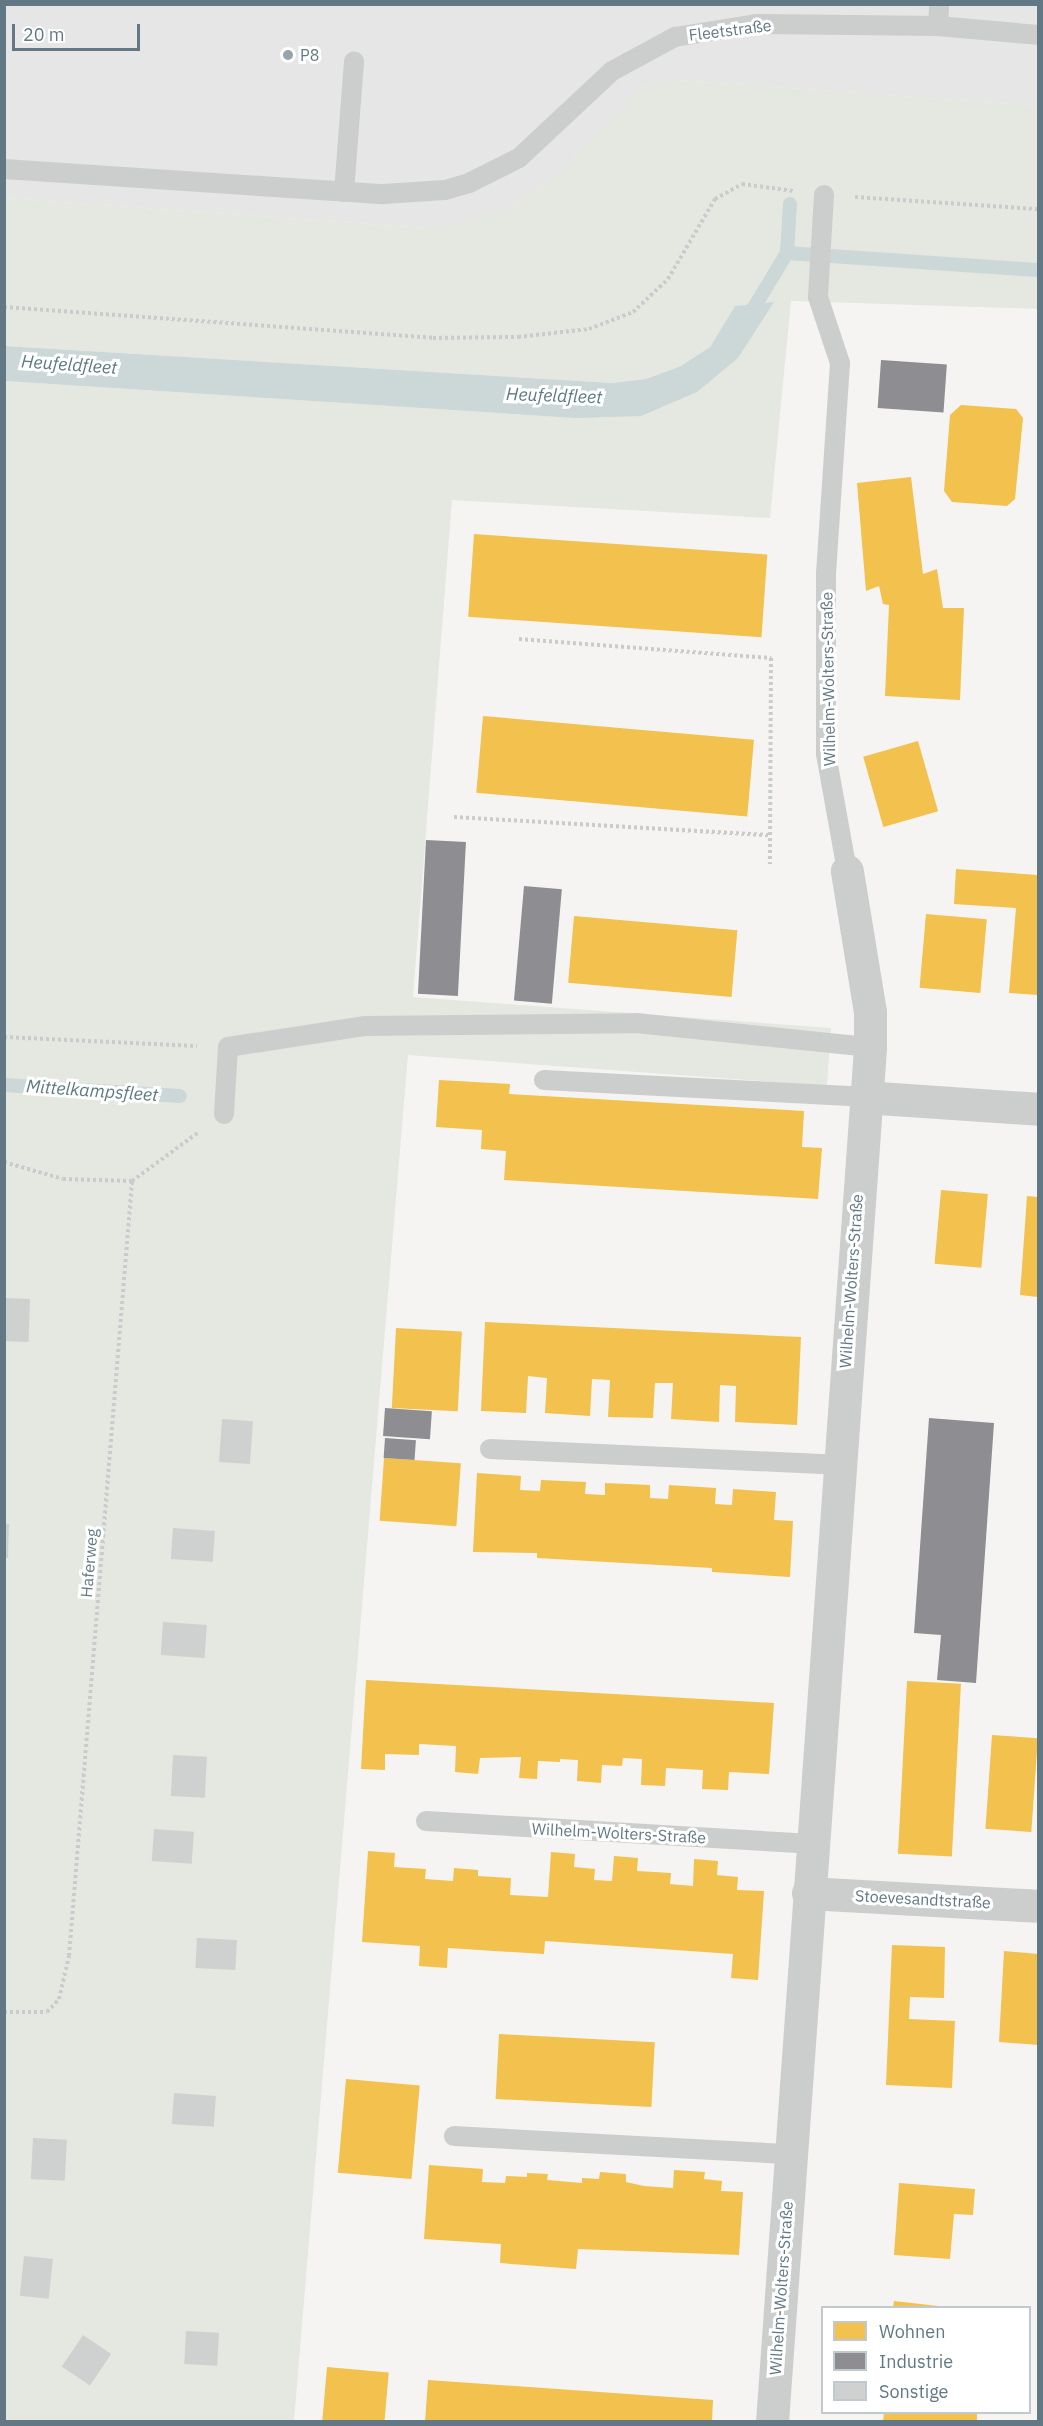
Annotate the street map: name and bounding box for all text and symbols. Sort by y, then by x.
scale bar [15,12,142,50]
street label: Fleetstraße [688,15,772,45]
text: 20 m [23,23,65,46]
place label: P8 [300,45,319,65]
marker: P8 [281,48,295,62]
water label: Heufeldfleet [20,351,118,379]
water label: Heufeldfleet [506,384,602,408]
street label: Wilhelm-Wolters-Straße [817,592,839,766]
water label: Mittelkampsfleet [25,1076,159,1106]
street label: Wilhelm-Wolters-Straße [835,1193,867,1369]
street label: Haferweg [76,1528,102,1598]
street label: Wilhelm-Wolters-Straße [531,1819,707,1847]
street label: Stoevesandtstraße [855,1886,991,1912]
street label: Wilhelm-Wolters-Straße [765,2200,797,2376]
legend [821,2306,1031,2414]
text: Wohnen [879,2320,945,2343]
text: Industrie [879,2350,953,2373]
text: Sonstige [879,2380,949,2403]

